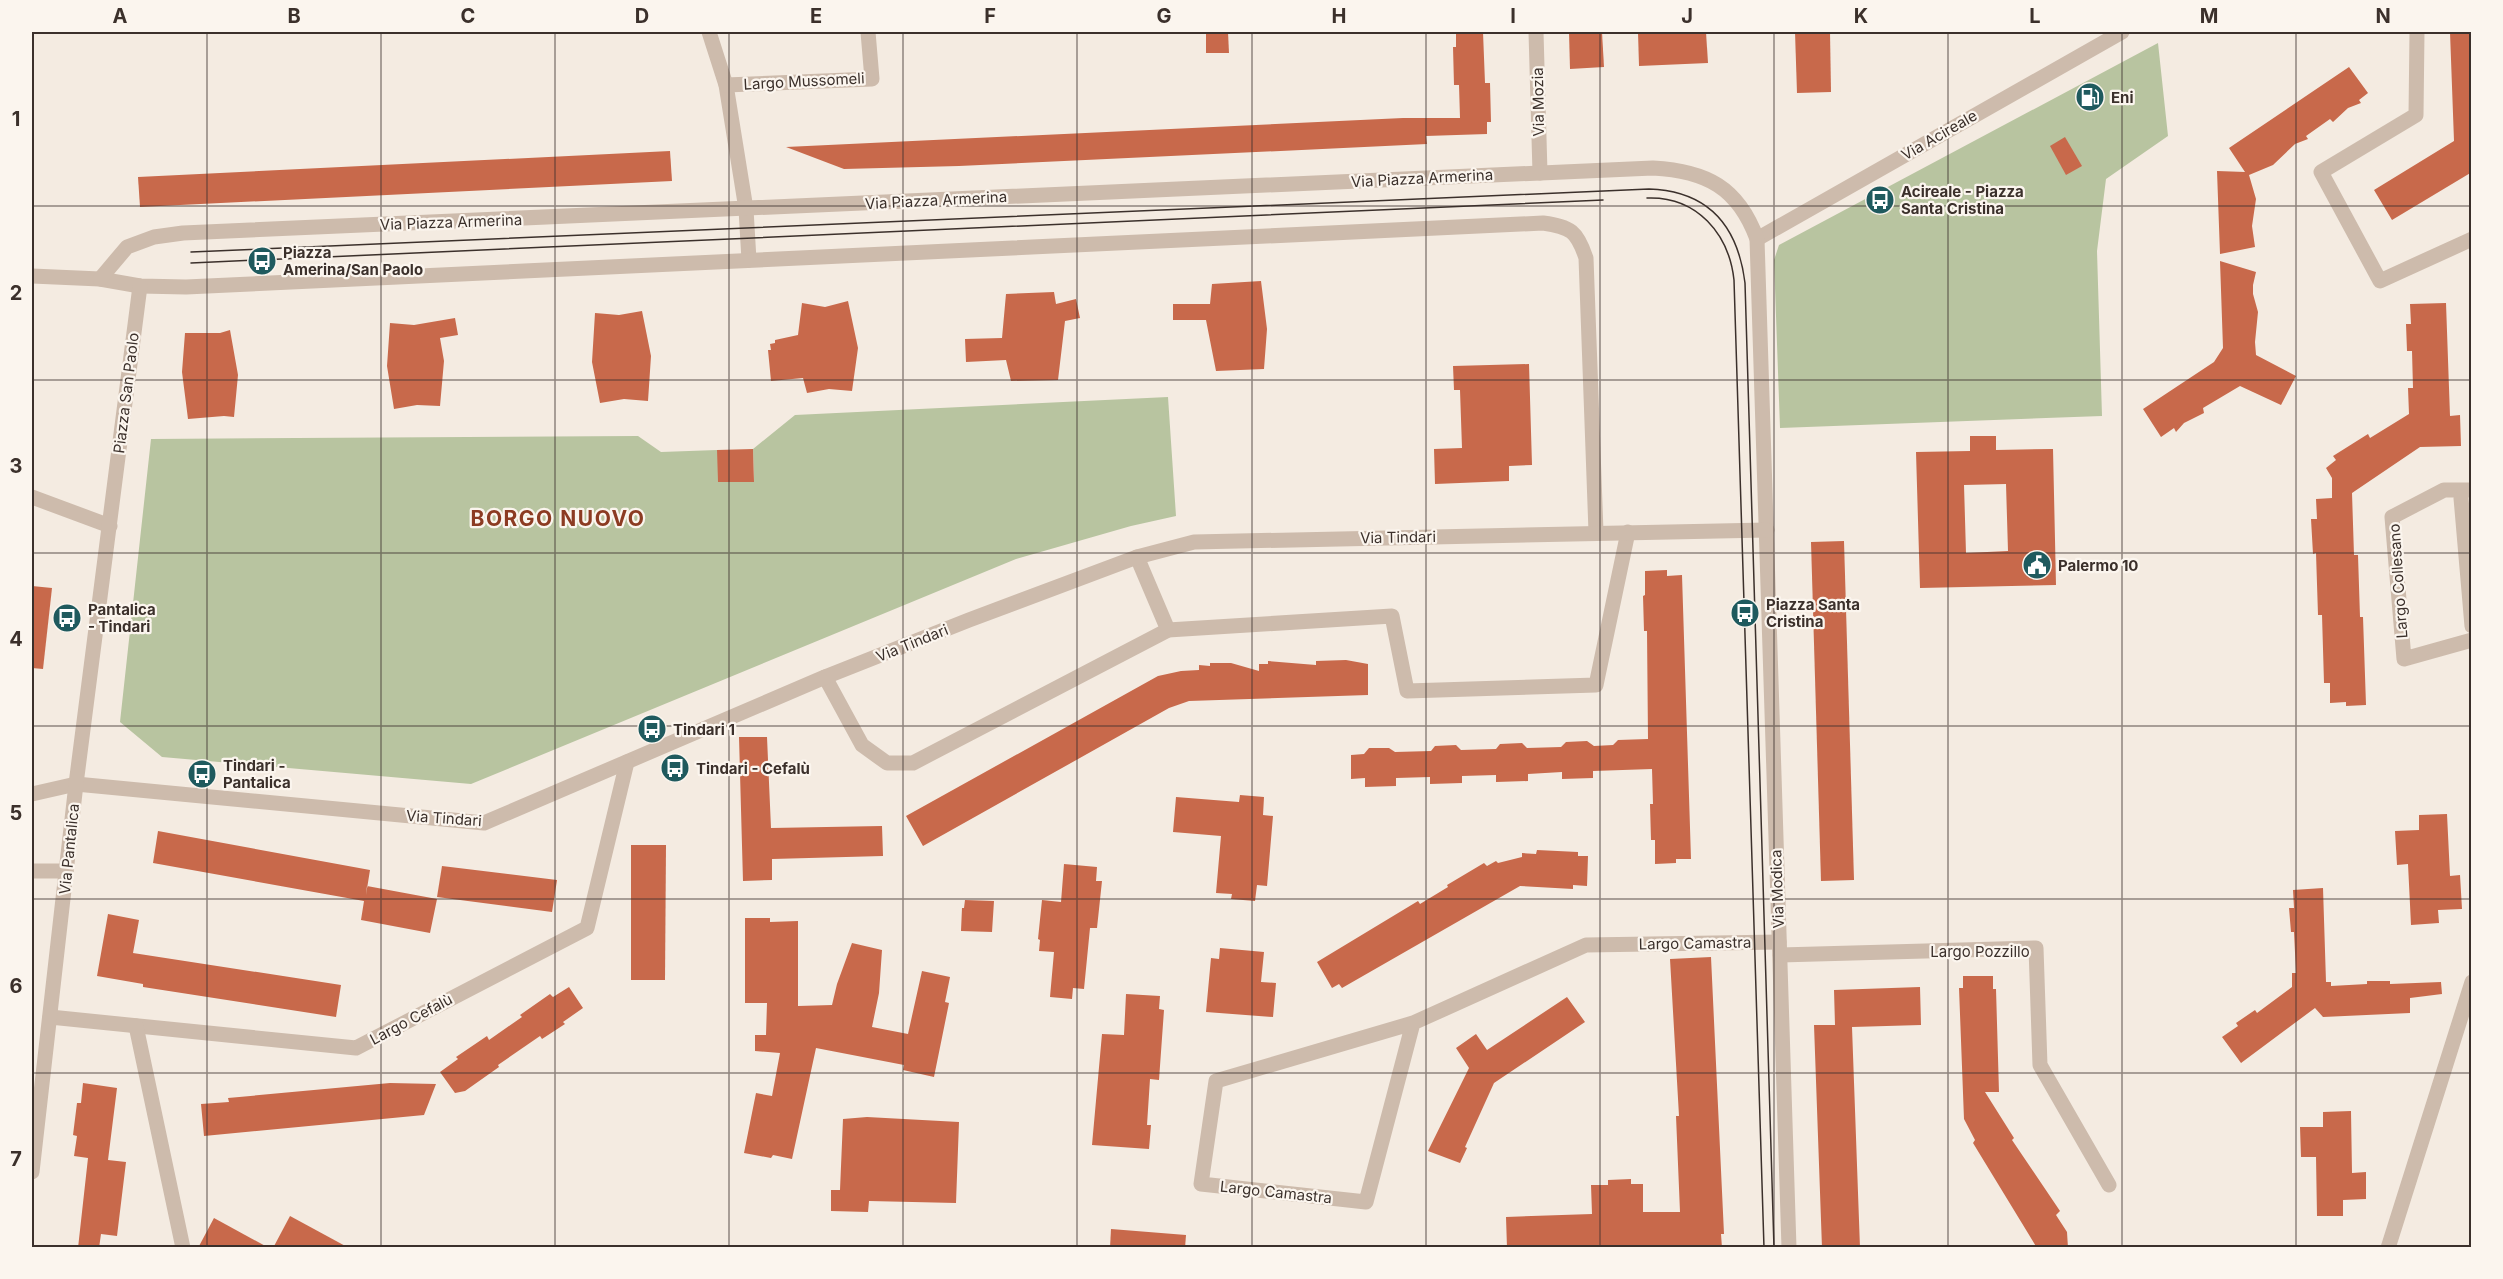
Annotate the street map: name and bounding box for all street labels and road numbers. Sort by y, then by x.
street label: Via Mozia [1528,67,1548,137]
street label: Largo Mussomeli [743,68,865,94]
street label: Via Acireale [1898,106,1980,164]
street label: Via Piazza Armerina [1350,165,1494,191]
street label: Via Piazza Armerina [864,187,1008,213]
street label: Via Piazza Armerina [380,210,522,234]
street label: Piazza San Paolo [109,331,143,455]
street label: Largo Collesano [2385,523,2411,639]
street label: Via Tindari [1360,527,1436,547]
street label: Via Tindari [873,620,951,666]
street label: Via Pantalica [55,803,83,895]
street label: Via Tindari [405,806,483,830]
street label: Via Modica [1766,849,1788,929]
street label: Largo Camastra [1639,933,1751,953]
street label: Largo Pozzillo [1930,942,2030,961]
street label: Largo Cefalù [367,989,455,1049]
street label: Largo Camastra [1219,1177,1333,1207]

